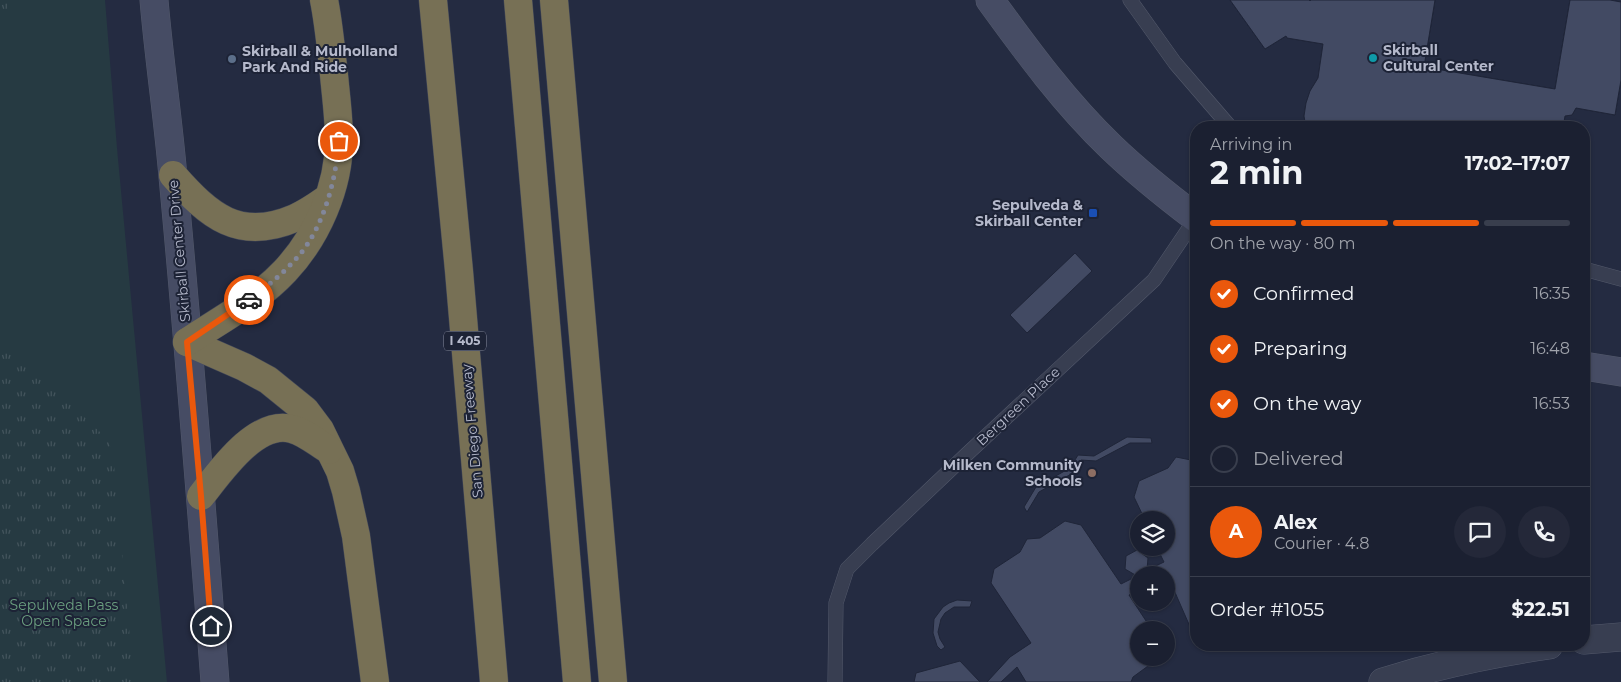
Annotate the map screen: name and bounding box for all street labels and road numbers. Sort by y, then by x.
street label: Skirball Center Drive [164,179,194,323]
road number: I 405 [444,332,486,351]
street label: San Diego Freeway [457,363,487,499]
street label: Bergreen Place [972,363,1064,449]

